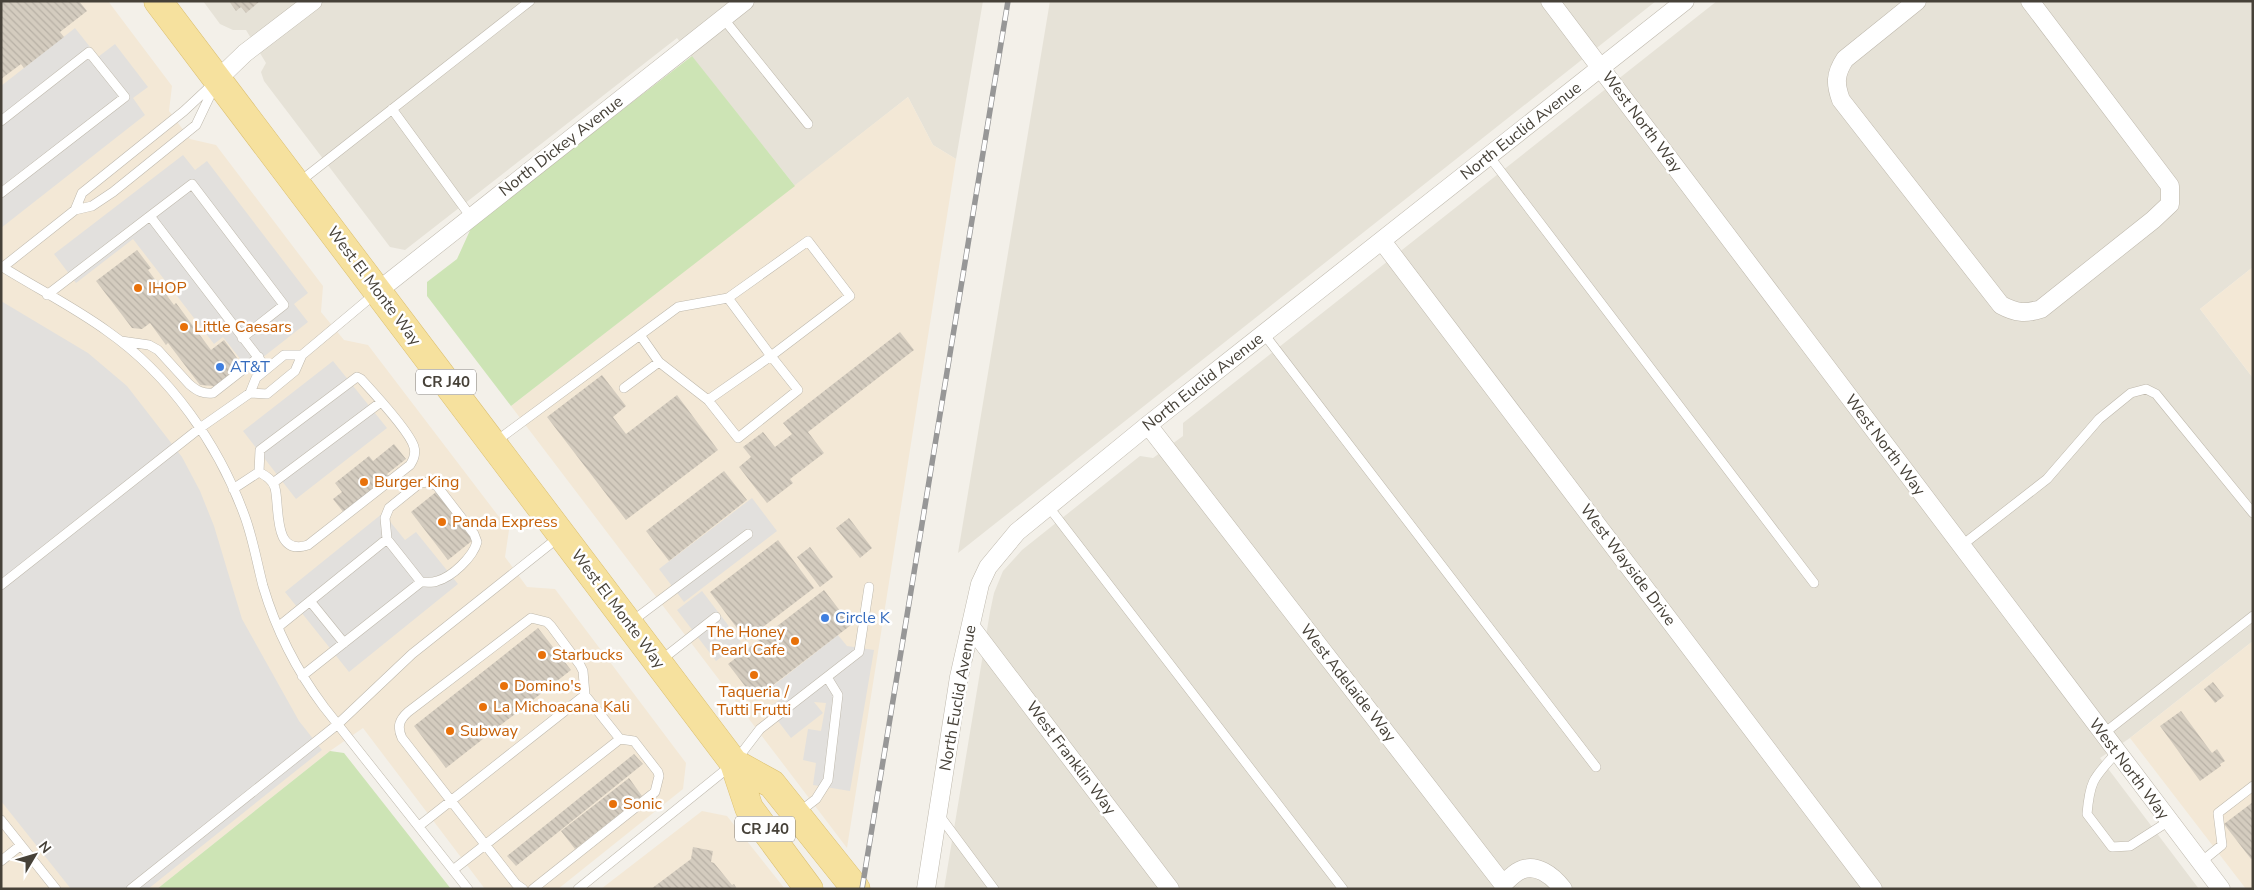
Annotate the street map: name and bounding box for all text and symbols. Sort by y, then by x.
street label: West North Way [1597,67,1688,178]
street label: North Euclid Avenue [1456,77,1586,185]
street label: North Dickey Avenue [494,91,628,201]
street label: West El Monte Way [322,222,427,351]
place label: IHOP [148,277,187,299]
marker: IHOP [132,282,144,294]
place label: Little Caesars [194,316,292,338]
marker: Little Caesars [178,321,190,333]
street label: North Euclid Avenue [1138,328,1268,436]
place label: AT&T [230,356,270,378]
marker: AT&T [214,361,226,373]
road number: CR J40 [416,370,476,394]
street label: West North Way [1840,390,1931,501]
place label: Burger King [374,471,459,493]
marker: Burger King [358,476,370,488]
street label: West Wayside Drive [1575,500,1681,630]
place label: Panda Express [452,511,558,533]
marker: Panda Express [436,516,448,528]
street label: West El Monte Way [566,545,671,674]
place label: Circle K [835,607,891,629]
marker: Circle K [819,612,831,624]
street label: West Adelaide Way [1295,619,1402,747]
place label: The Honey Pearl Cafe [707,621,786,661]
street label: North Euclid Avenue [934,623,982,773]
marker: The Honey Pearl Cafe [789,635,801,647]
place label: Starbucks [552,644,623,666]
marker: Starbucks [536,649,548,661]
marker: Taqueria / Tutti Frutti [748,669,760,681]
place label: Domino's [514,675,581,697]
marker: Domino's [498,680,510,692]
place label: Taqueria / Tutti Frutti [717,681,791,721]
place label: La Michoacana Kali [493,696,630,718]
street label: West Franklin Way [1021,697,1122,820]
marker: La Michoacana Kali [477,701,489,713]
street label: West North Way [2084,714,2175,825]
place label: Subway [460,720,519,742]
marker: Subway [444,725,456,737]
place label: Sonic [623,793,663,815]
marker: Sonic [607,798,619,810]
road number: CR J40 [735,816,795,842]
north arrow [10,830,60,880]
text: N [34,837,56,857]

